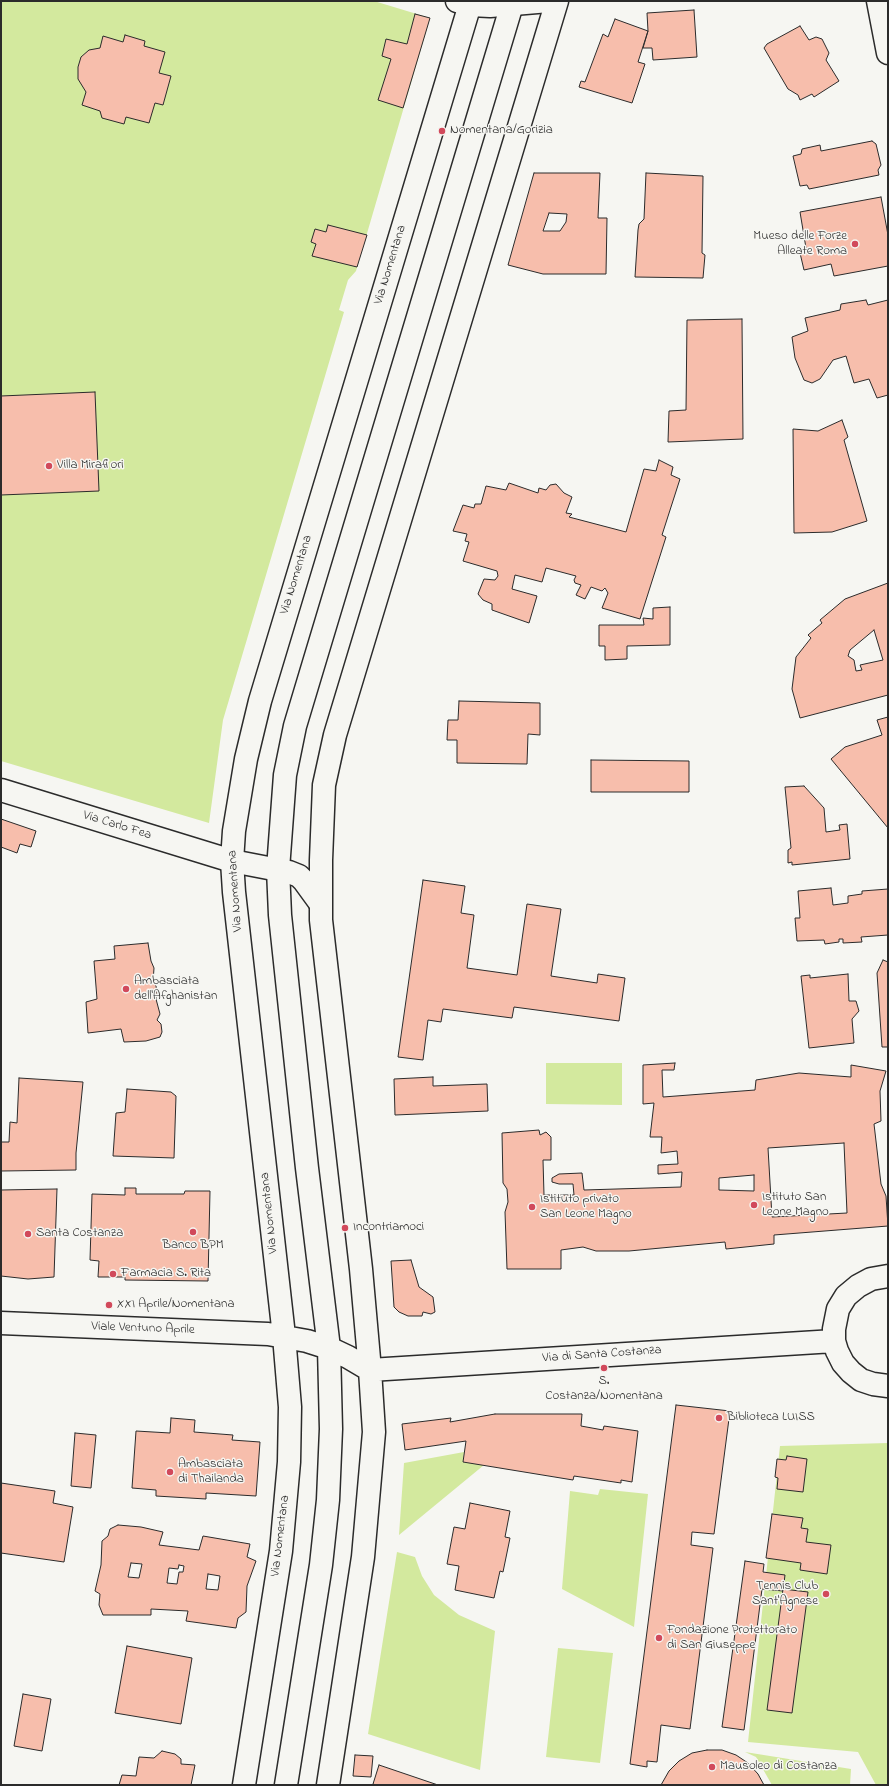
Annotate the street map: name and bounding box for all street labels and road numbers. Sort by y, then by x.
street label: Via Nomentana [372,223,410,307]
street label: Via Nomentana [278,533,316,617]
street label: Via Carlo Fea [81,808,153,844]
street label: Via Nomentana [225,850,247,932]
street label: Via Nomentana [258,1171,282,1255]
street label: Viale Ventuno Aprile [91,1319,195,1339]
street label: Via di Santa Costanza [542,1343,662,1367]
street label: Via Nomentana [268,1494,294,1578]

